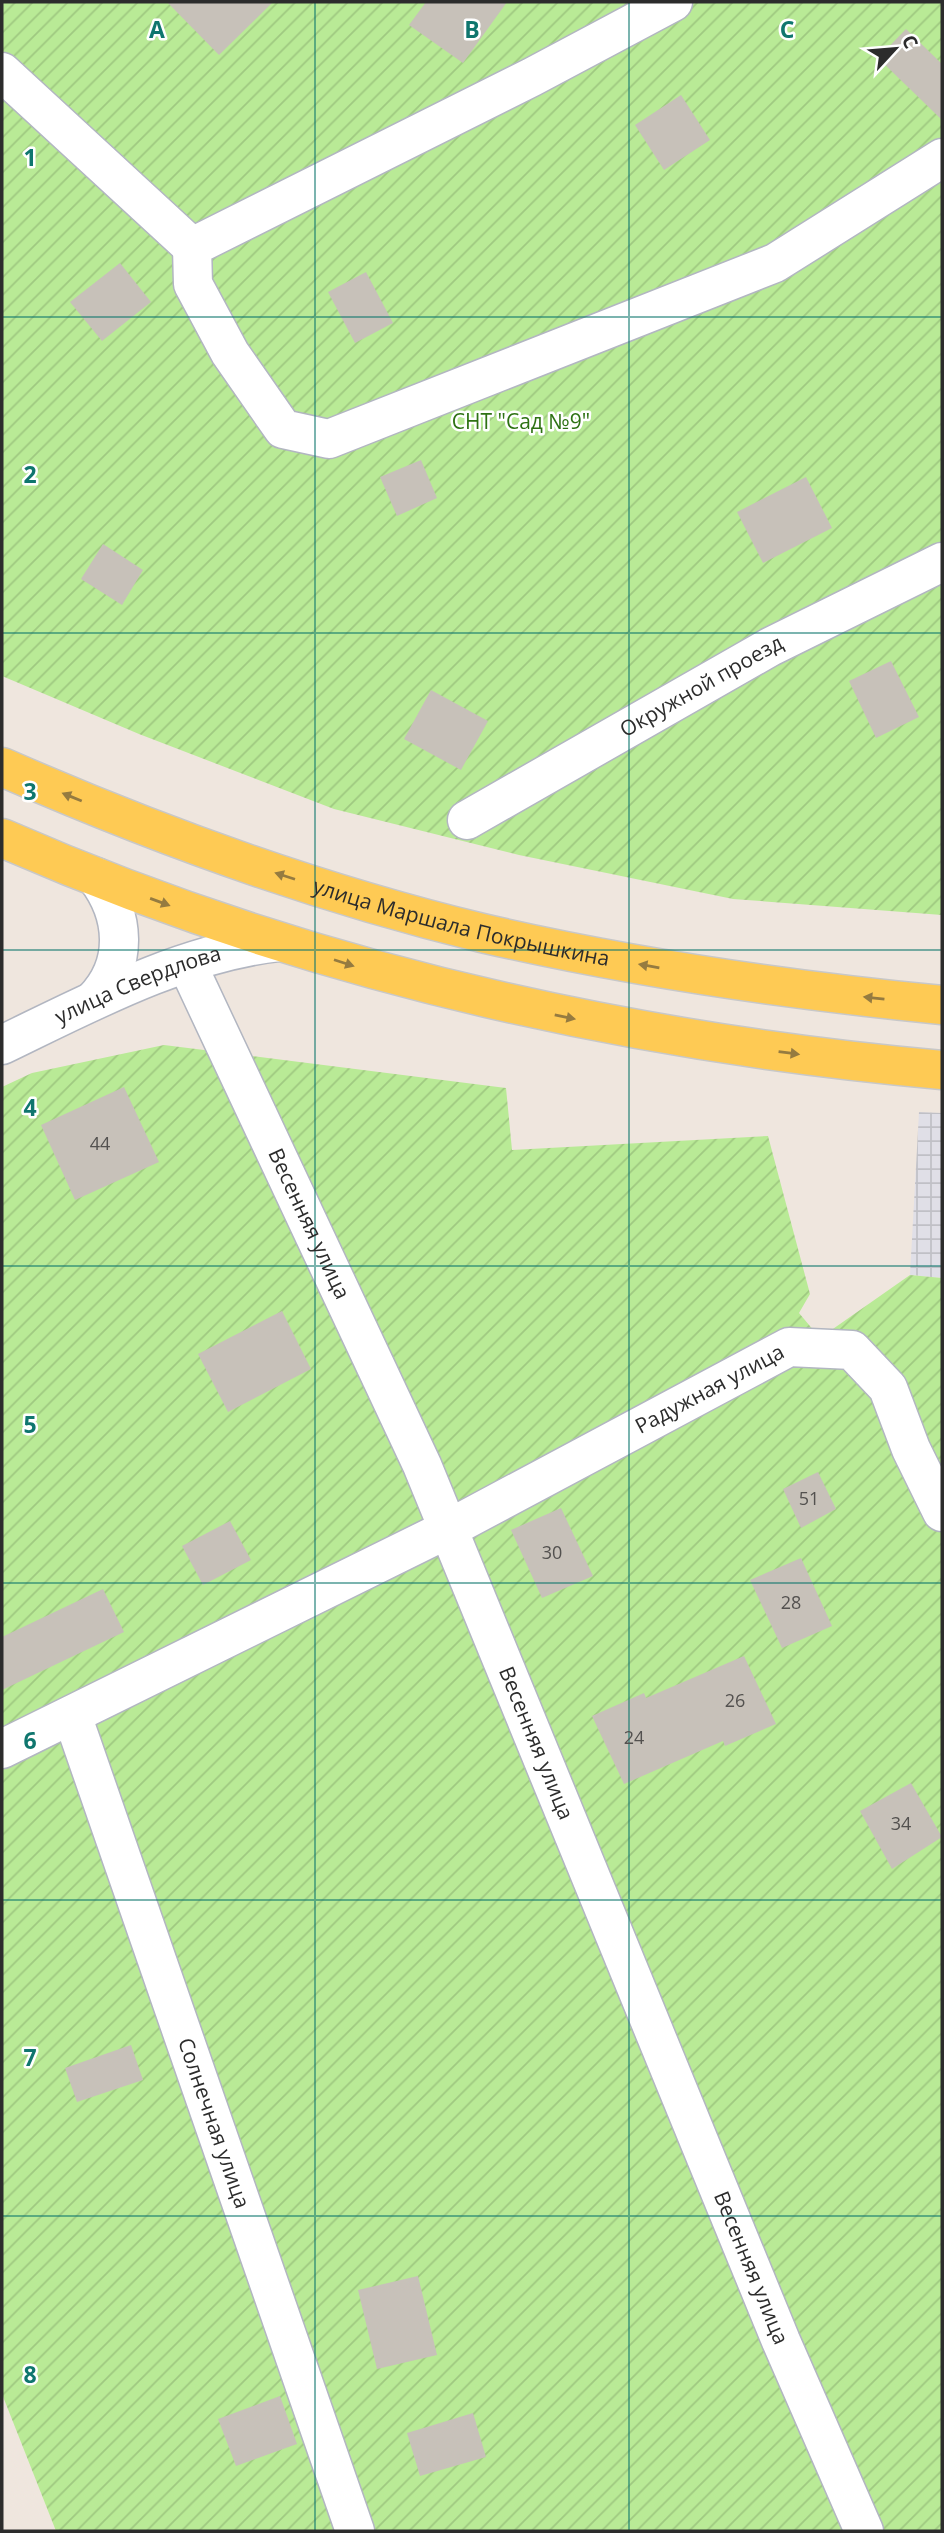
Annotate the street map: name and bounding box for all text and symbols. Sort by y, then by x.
text: A [149,13,165,45]
text: B [464,13,480,45]
text: C [780,13,794,45]
north arrow [860,14,930,84]
text: С [896,30,925,53]
text: 1 [23,141,37,173]
park label: СНТ "Сад №9" [452,407,590,435]
text: 2 [23,458,37,490]
street label: Окружной проезд [614,628,787,743]
text: 3 [23,775,37,807]
one-way arrow [61,791,82,802]
one-way arrow [274,870,295,881]
street label: улица Маршала Покрышкина [310,871,612,972]
one-way arrow [149,897,170,908]
street label: улица Свердлова [50,939,224,1030]
one-way arrow [333,958,354,968]
one-way arrow [638,961,660,972]
one-way arrow [863,992,885,1003]
one-way arrow [554,1012,576,1023]
one-way arrow [778,1048,800,1059]
text: 4 [23,1091,37,1123]
house number: 44 [90,1131,110,1155]
street label: Весенняя улица [262,1144,357,1303]
street label: Радужная улица [630,1337,789,1440]
text: 5 [23,1408,37,1440]
house number: 51 [799,1486,819,1510]
house number: 30 [542,1540,562,1564]
house number: 28 [781,1590,801,1614]
street label: Весенняя улица [493,1662,581,1824]
house number: 26 [725,1688,745,1712]
text: 6 [23,1724,37,1756]
house number: 24 [624,1725,644,1749]
house number: 34 [891,1811,911,1835]
street label: Солнечная улица [172,2034,257,2212]
text: 7 [23,2041,37,2073]
street label: Весенняя улица [708,2187,796,2348]
text: 8 [23,2358,37,2390]

